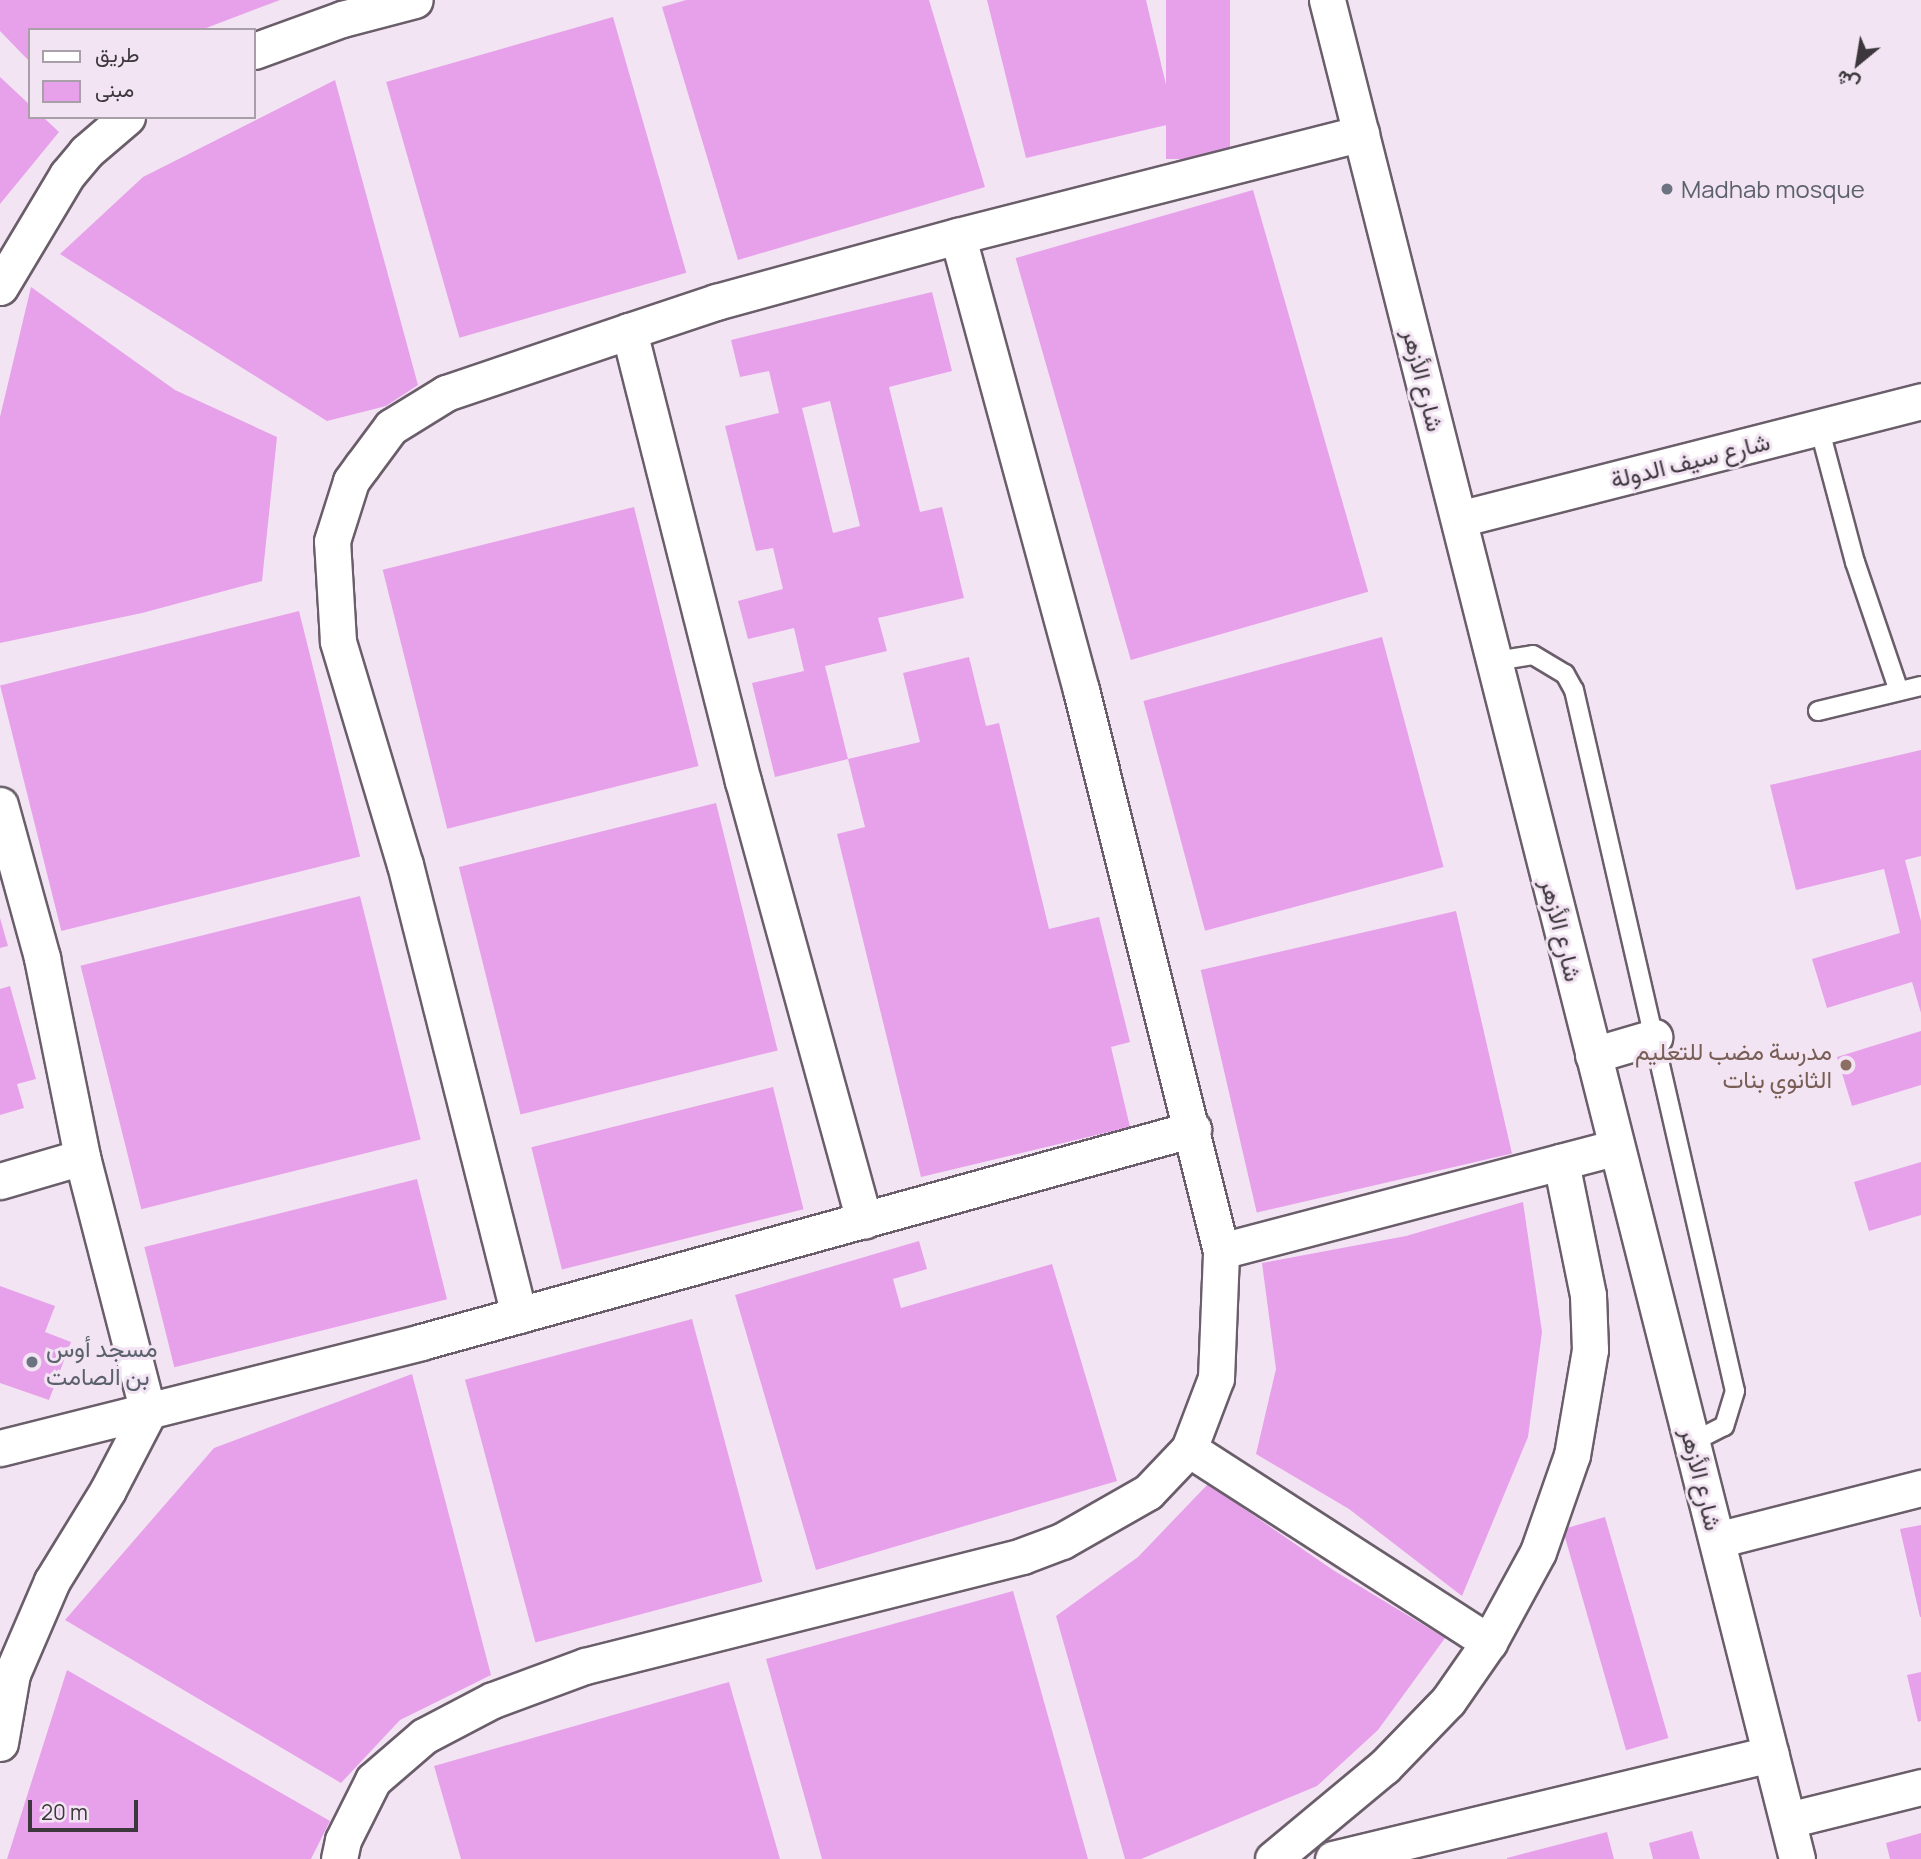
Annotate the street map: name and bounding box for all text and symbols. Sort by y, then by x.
legend [28,28,256,119]
north arrow [1823,28,1893,98]
text: طريق [95,40,140,68]
text: ش [1831,64,1864,98]
text: مبنى [95,75,134,103]
place label: Madhab mosque [1681,175,1865,203]
marker: Madhab mosque [1659,181,1675,197]
street label: شارع الأزهر [1397,326,1451,434]
street label: شارع سيف الدولة [1607,426,1773,494]
street label: شارع الأزهر [1535,876,1589,984]
place label: مدرسة مضب للتعليم الثانوي بنات [1635,1037,1832,1093]
marker: مدرسة مضب للتعليم الثانوي بنات [1838,1057,1854,1073]
place label: مسجد أوس بن الصامت [46,1334,158,1390]
marker: مسجد أوس بن الصامت [24,1354,40,1370]
street label: شارع الأزهر [1675,1425,1729,1533]
scale bar [32,1786,142,1830]
text: 20 m [41,1798,88,1826]

